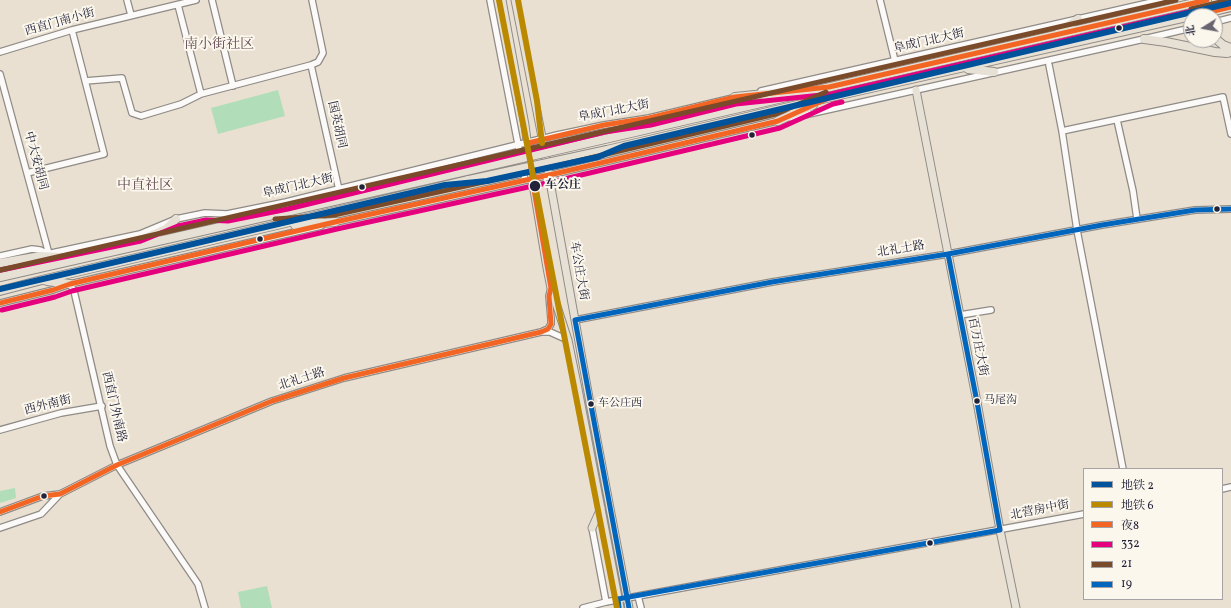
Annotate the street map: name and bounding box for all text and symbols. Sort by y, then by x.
street label: 西直门南小街 [23,6,97,40]
north arrow [1183,8,1223,48]
unlabelled marker [1114,23,1124,33]
text: 北 [1183,23,1200,37]
street label: 阜成门北大街 [892,27,966,57]
district label: 南小街社区 [184,37,254,53]
street label: 阜成门北大街 [577,98,651,126]
street label: 国英胡同 [324,100,348,150]
street label: 中大安胡同 [20,130,50,192]
unlabelled marker [747,130,757,140]
street label: 阜成门北大街 [261,172,335,202]
district label: 中直社区 [117,178,173,194]
marker: 车公庄 [528,179,542,193]
place label: 车公庄 [545,179,581,193]
unlabelled marker [357,182,367,192]
unlabelled marker [1212,204,1222,214]
unlabelled marker [255,234,265,244]
street label: 北礼士路 [876,239,926,261]
street label: 车公庄大街 [566,240,590,302]
street label: 百万庄大街 [964,316,990,378]
street label: 北礼士路 [277,366,327,394]
street label: 西直门外南路 [98,370,128,444]
street label: 西外南街 [23,393,73,419]
place label: 马尾沟 [984,394,1017,408]
marker: 马尾沟 [972,396,982,406]
place label: 车公庄西 [598,397,642,411]
marker: 车公庄西 [586,399,596,409]
legend [1083,468,1223,600]
text: 地铁 2 [1121,478,1154,494]
unlabelled marker [39,491,49,501]
street label: 北营房中街 [1009,498,1071,524]
text: 地铁 6 [1121,498,1153,514]
text: 夜8 [1121,518,1139,534]
text: 332 [1121,536,1140,552]
unlabelled marker [925,538,935,548]
text: 21 [1121,556,1132,572]
text: 19 [1121,576,1132,592]

